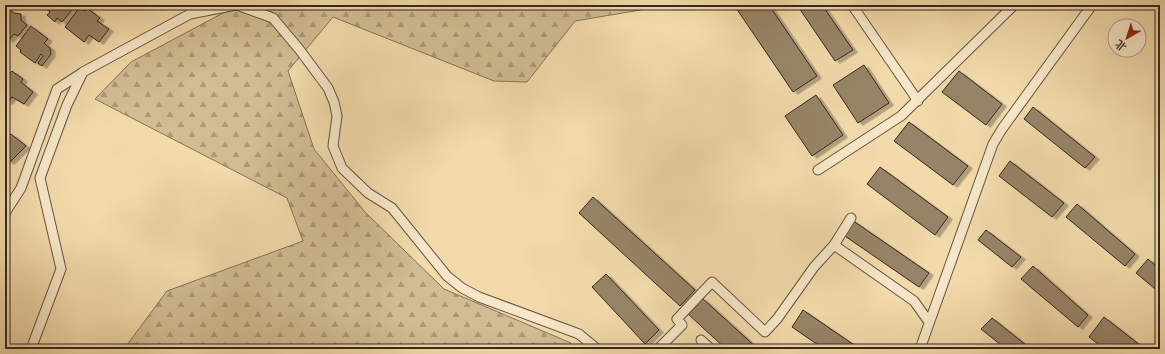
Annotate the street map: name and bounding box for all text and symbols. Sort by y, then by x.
north arrow [1107,18,1147,58]
text: 北 [1112,36,1130,55]

